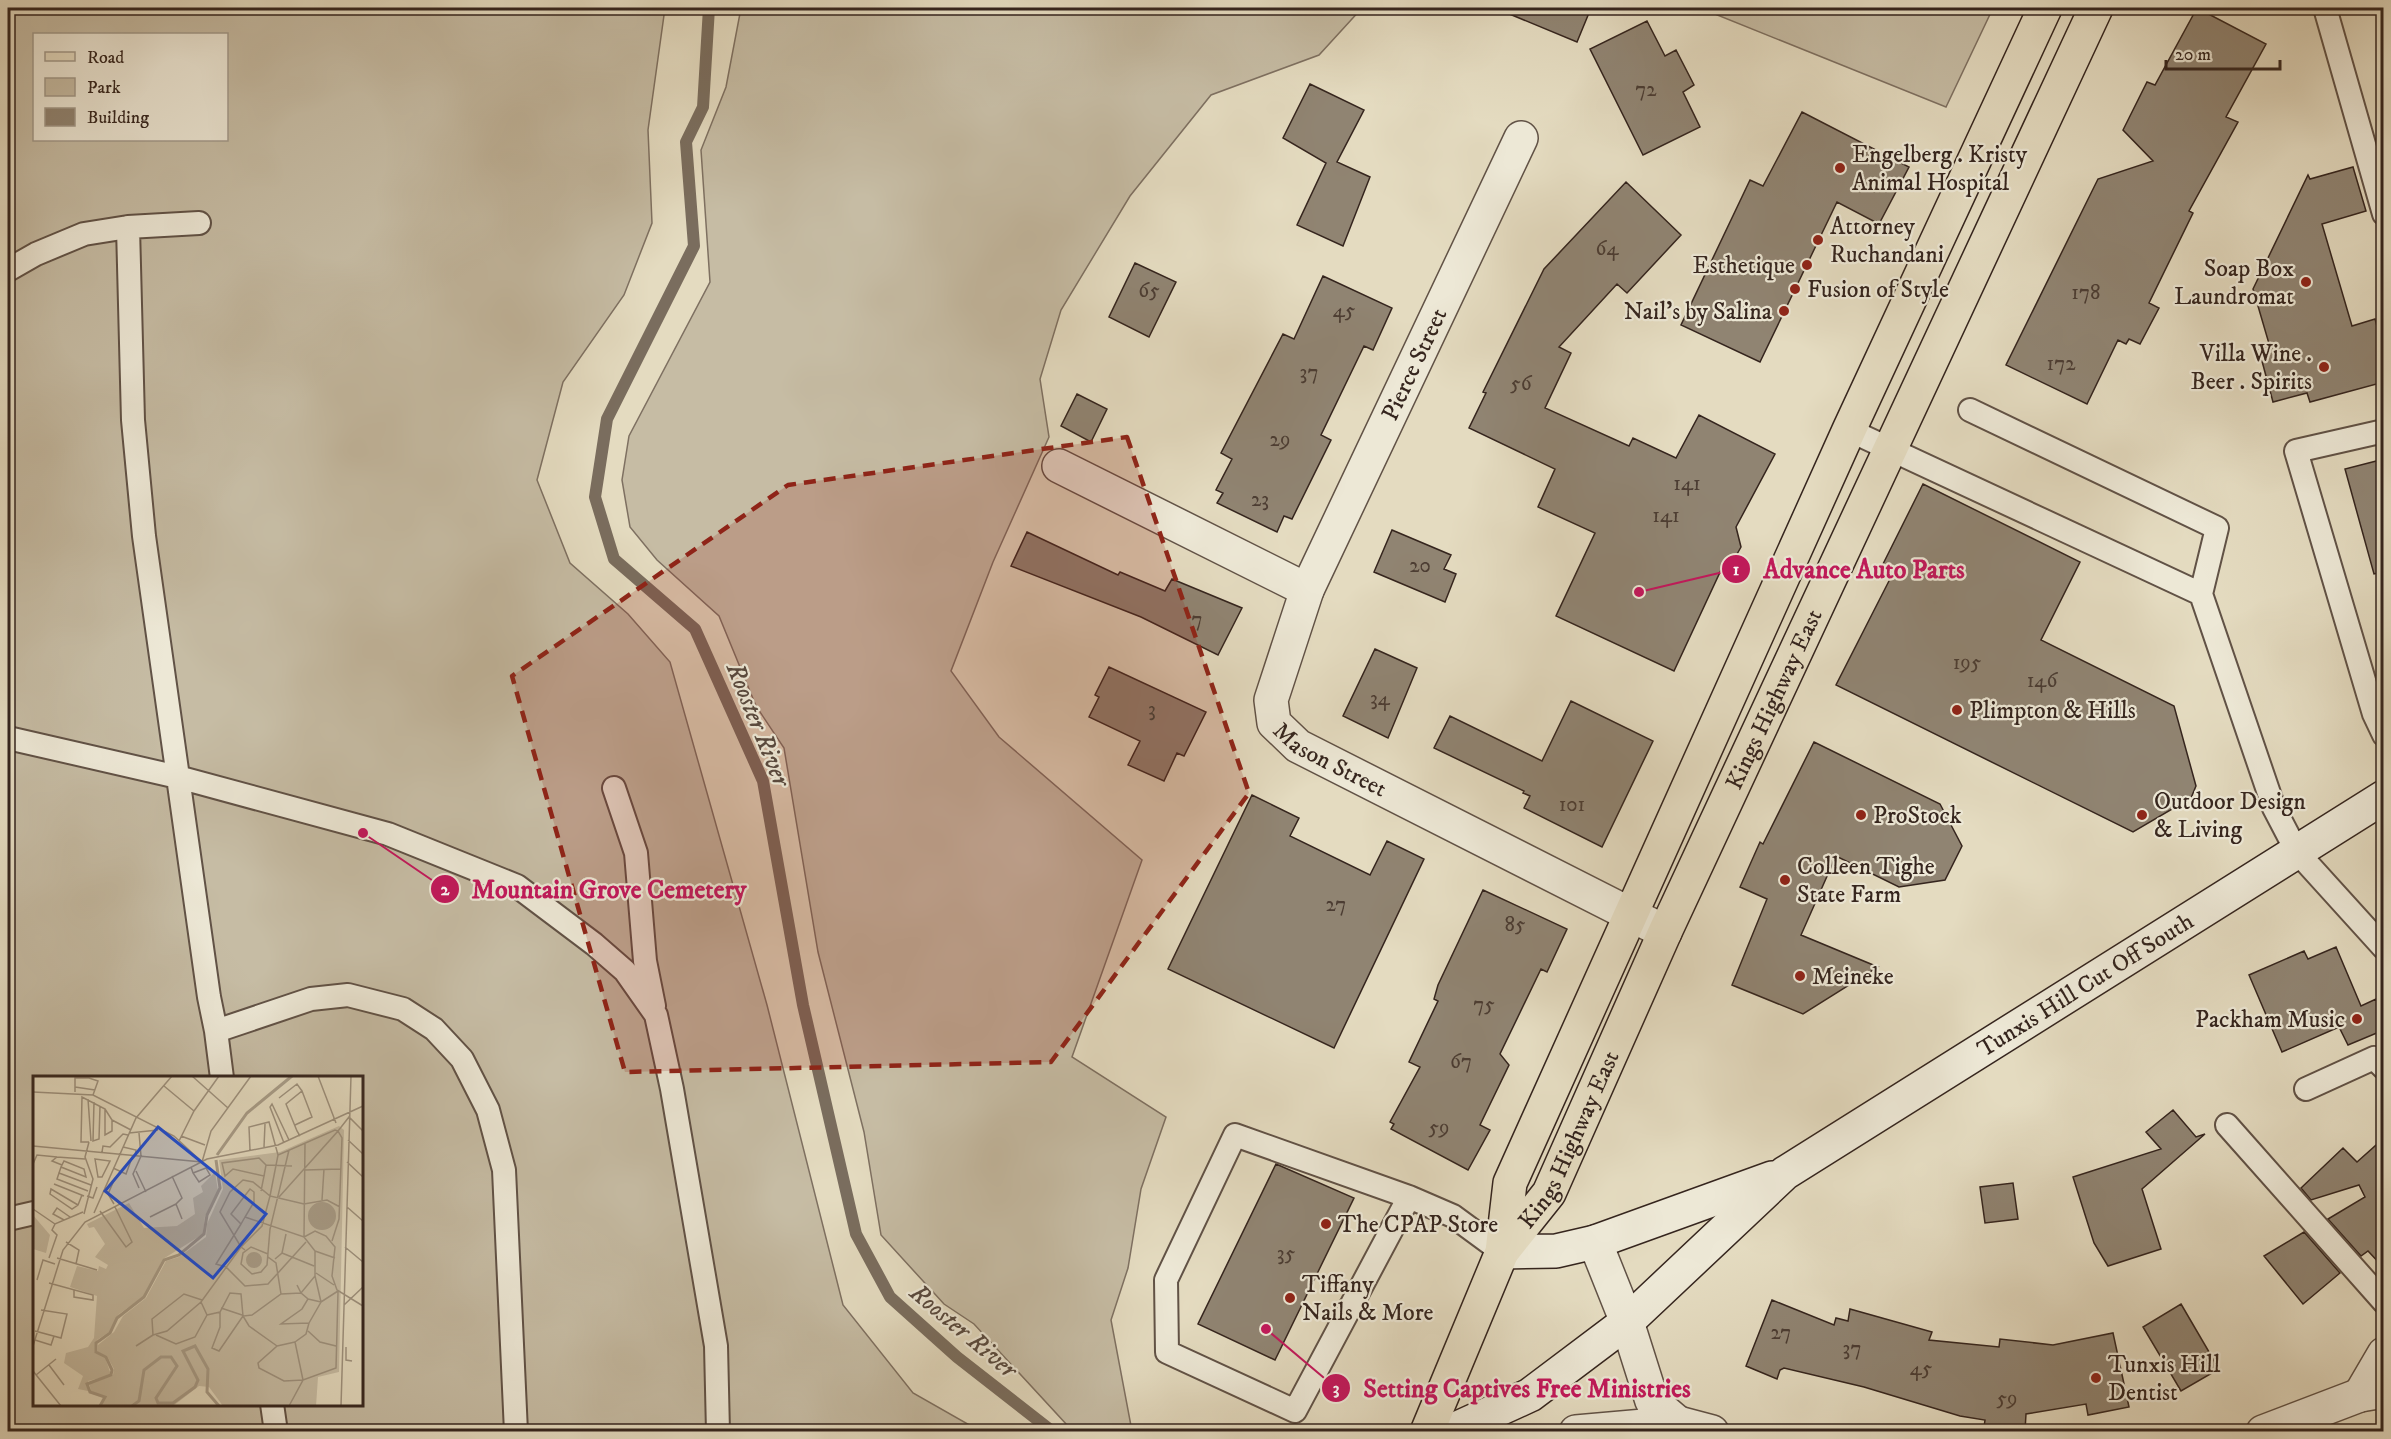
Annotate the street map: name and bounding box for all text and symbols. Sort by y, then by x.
legend [33,33,228,141]
scale bar [2166,33,2280,71]
text: 20 m [2175,44,2211,66]
text: Road [87,47,124,69]
text: Park [87,77,121,99]
house number: 72 [1635,77,1657,103]
text: Building [87,107,149,129]
place label: Engelberg . Kristy Animal Hospital [1852,140,2028,198]
marker: Engelberg . Kristy Animal Hospital [1833,161,1847,175]
place label: Attorney Ruchandani [1830,212,1944,270]
marker: Attorney Ruchandani [1811,233,1825,247]
house number: 64 [1595,236,1619,262]
place label: Esthetique [1693,251,1795,281]
place label: Soap Box Laundromat [2174,254,2294,312]
marker: Esthetique [1800,258,1814,272]
place label: Fusion of Style [1807,275,1949,305]
marker: Soap Box Laundromat [2299,275,2313,289]
house number: 65 [1138,278,1160,304]
house number: 178 [2071,280,2101,306]
marker: Fusion of Style [1788,282,1802,296]
place label: Nail's by Salina [1624,297,1773,327]
house number: 45 [1333,298,1355,324]
street label: Pierce Street [1375,303,1454,426]
marker: Nail's by Salina [1777,304,1791,318]
place label: Villa Wine . Beer . Spirits [2190,339,2312,397]
house number: 172 [2046,351,2076,377]
house number: 37 [1300,360,1318,386]
marker: Villa Wine . Beer . Spirits [2317,360,2331,374]
house number: 56 [1510,371,1533,397]
house number: 29 [1270,427,1290,453]
house number: 141 [1673,471,1701,497]
house number: 23 [1251,487,1269,513]
house number: 141 [1652,503,1680,529]
callout: Advance Auto Parts [1721,547,1976,591]
house number: 20 [1409,553,1431,579]
text: Advance Auto Parts [1762,554,1965,587]
text: 1 [1733,559,1740,581]
street label: Kings Highway East [1720,604,1830,795]
house number: 7 [1191,607,1203,633]
house number: 195 [1953,650,1981,676]
water label: Rooster River [717,657,798,793]
house number: 146 [2027,668,2058,694]
house number: 34 [1370,686,1391,712]
place label: Plimpton & Hills [1969,696,2136,726]
house number: 3 [1148,697,1156,723]
marker: Plimpton & Hills [1950,703,1964,717]
street label: Mason Street [1266,716,1392,805]
place label: Outdoor Design & Living [2154,787,2306,845]
house number: 101 [1559,792,1585,818]
place label: ProStock [1873,801,1962,831]
marker: ProStock [1854,808,1868,822]
marker: Outdoor Design & Living [2135,808,2149,822]
place label: Colleen Tighe State Farm [1797,852,1935,910]
callout: Mountain Grove Cemetery [430,867,759,911]
marker: Colleen Tighe State Farm [1778,873,1792,887]
text: Mountain Grove Cemetery [472,874,747,907]
text: 2 [441,879,451,901]
house number: 27 [1326,892,1346,918]
street label: Tunxis Hill Cut Off South [1972,906,2200,1065]
house number: 85 [1505,912,1525,938]
place label: Meineke [1812,962,1894,992]
marker: Meineke [1793,969,1807,983]
house number: 75 [1473,992,1495,1018]
place label: Packham Music [2195,1005,2345,1035]
marker: Packham Music [2350,1012,2364,1026]
street label: Kings Highway East [1512,1046,1626,1235]
house number: 67 [1450,1049,1472,1075]
inset map [33,1076,363,1406]
house number: 59 [1429,1115,1449,1141]
place label: The CPAP Store [1338,1210,1498,1240]
marker: The CPAP Store [1319,1217,1333,1231]
house number: 35 [1277,1241,1295,1267]
place label: Tiffany Nails & More [1302,1270,1434,1328]
water label: Rooster River [902,1276,1025,1387]
marker: Tiffany Nails & More [1283,1291,1297,1305]
house number: 27 [1771,1320,1791,1346]
house number: 37 [1843,1336,1861,1362]
place label: Tunxis Hill Dentist [2108,1350,2221,1408]
house number: 45 [1910,1356,1932,1382]
callout: Setting Captives Free Ministries [1321,1366,1702,1410]
marker: Tunxis Hill Dentist [2089,1371,2103,1385]
text: Setting Captives Free Ministries [1363,1373,1691,1406]
text: 3 [1333,1378,1340,1400]
house number: 59 [1997,1386,2017,1412]

